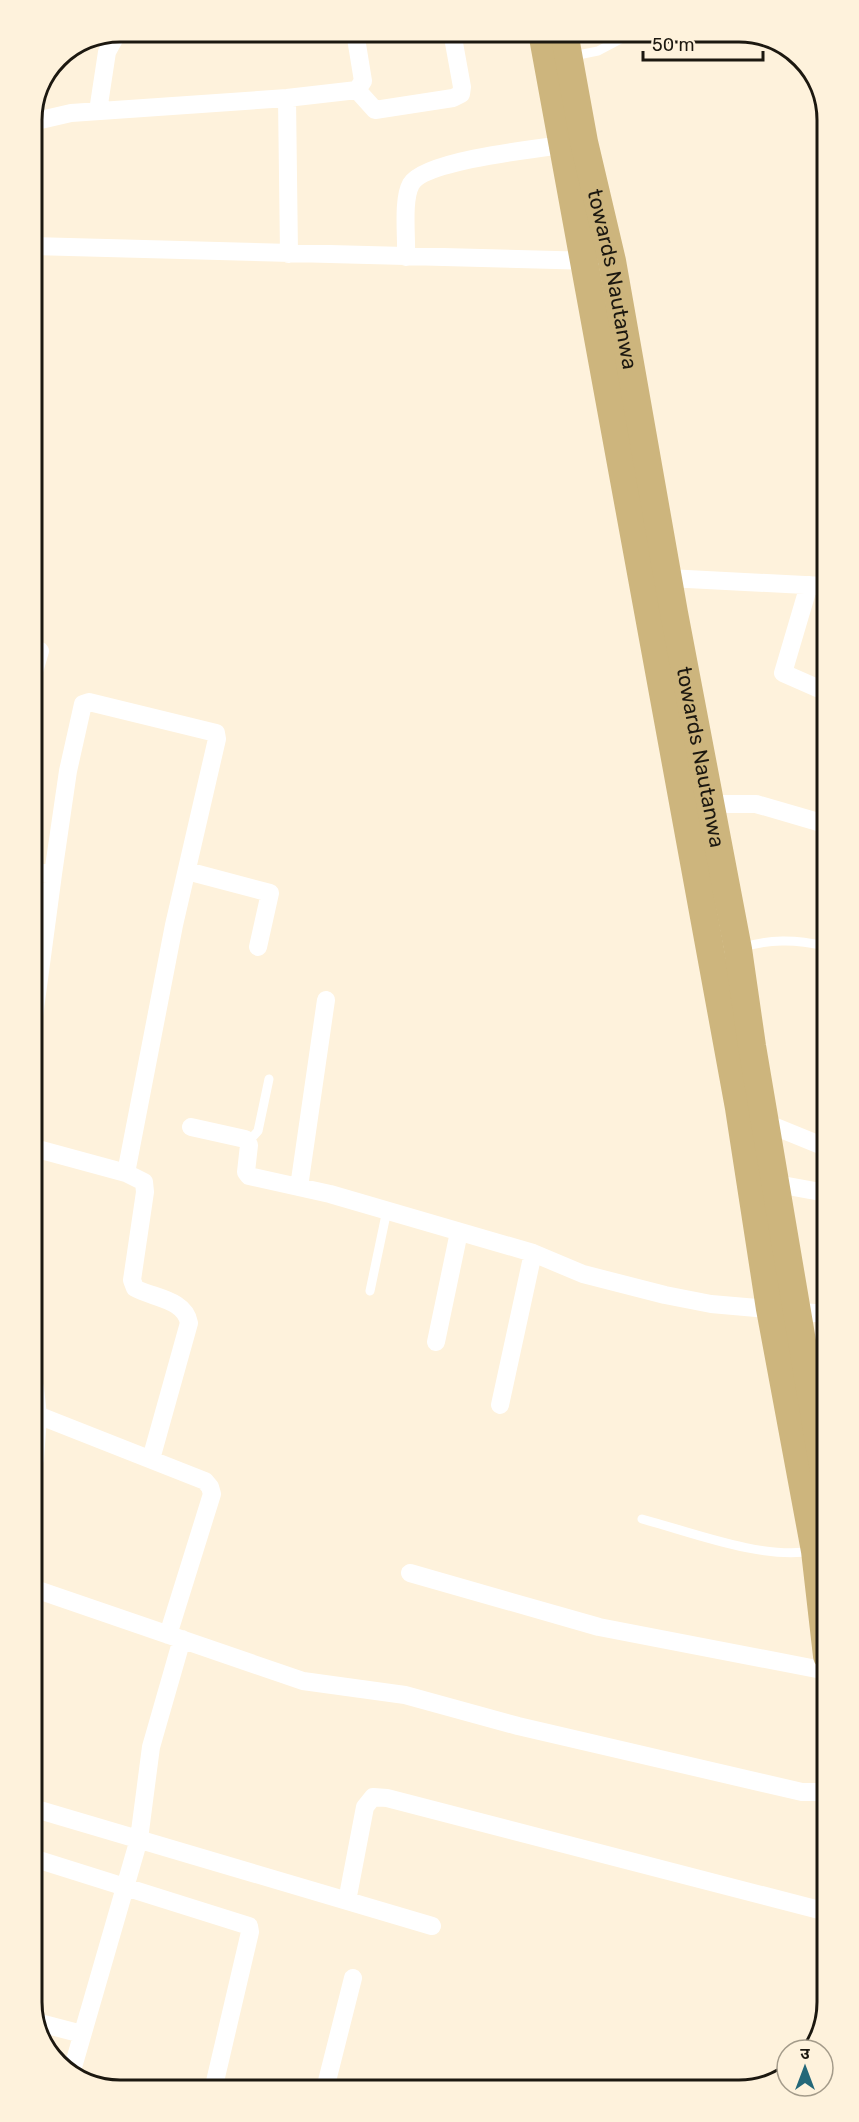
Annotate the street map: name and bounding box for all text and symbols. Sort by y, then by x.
scale bar [643,24,763,62]
text: 50 m [652,34,695,56]
street label: towards Nautanwa [583,186,643,371]
street label: towards Nautanwa [672,664,731,849]
north arrow [775,2038,835,2098]
text: उ [800,2044,810,2063]

